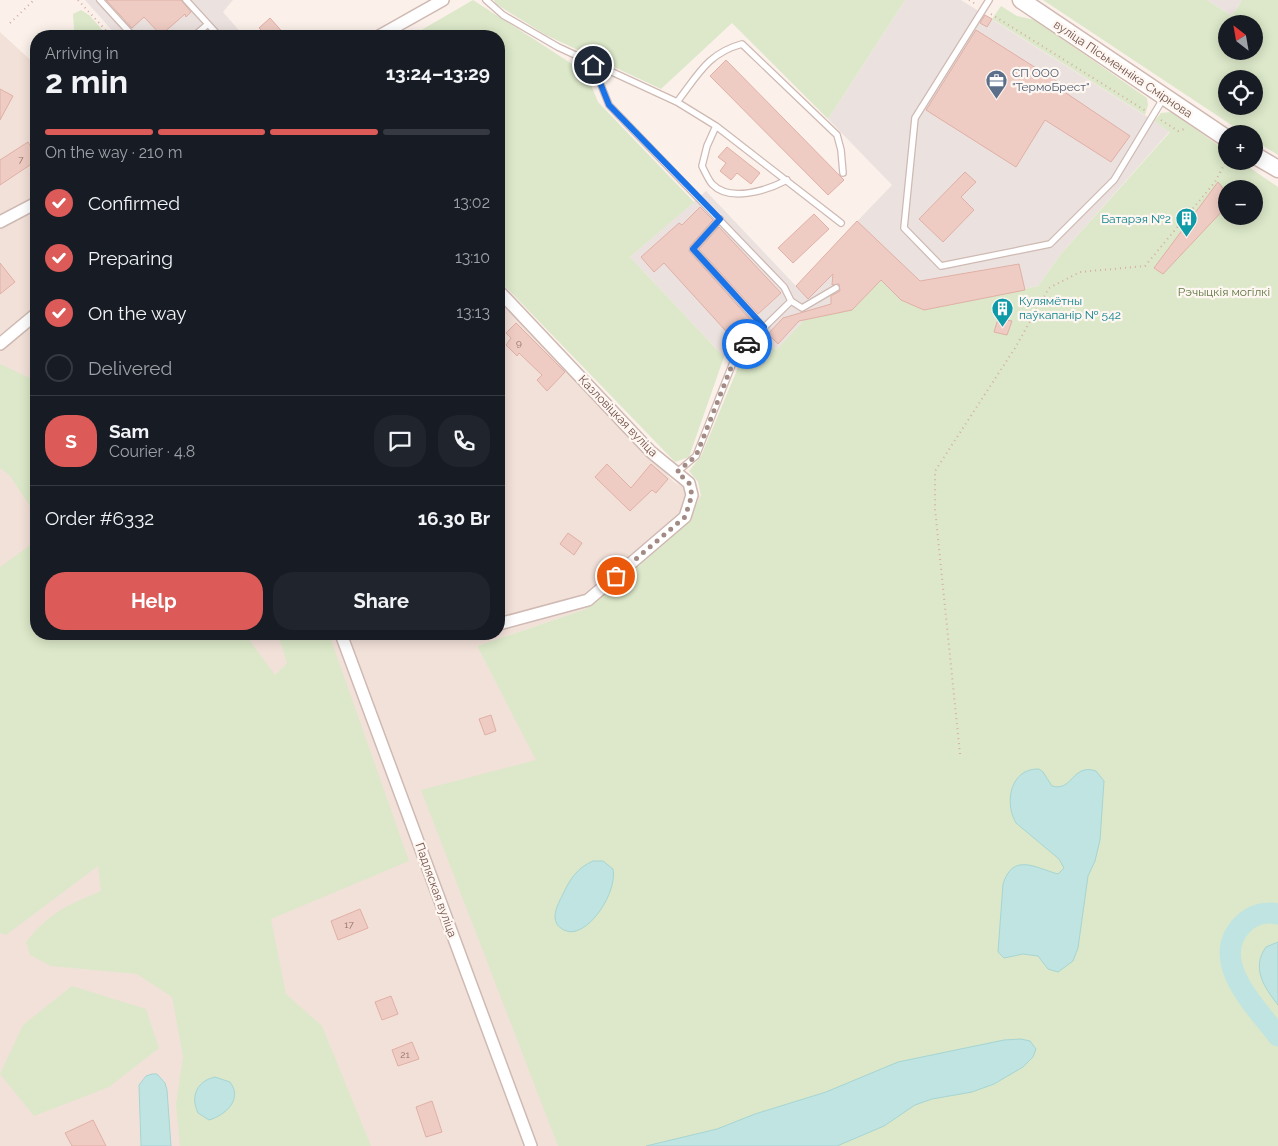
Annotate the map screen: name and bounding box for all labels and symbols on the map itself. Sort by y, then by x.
north arrow [1218,15,1262,60]
street label: вуліца Пісьменніка Смірнова [1051,17,1195,121]
pin [572,44,614,86]
place label: СП ООО "ТермоБрест" [1012,66,1090,94]
office icon: СП ООО "ТермоБрест" [984,68,1008,99]
house number: 7 [18,154,24,165]
building icon: Батарэя №2 [1175,207,1199,238]
place label: Батарэя №2 [1101,212,1171,226]
park label: Рэчыцкія могілкі [1178,285,1270,299]
place label: Кулямётны паўкапанір № 542 [1019,294,1121,322]
building icon: Кулямётны паўкапанір № 542 [991,296,1015,327]
courier [722,319,772,369]
house number: 9 [516,337,522,348]
street label: Казловіцкая вуліца [576,372,660,460]
pin [595,555,637,597]
street label: Падляская вуліца [412,841,460,939]
house number: 17 [344,919,354,930]
house number: 21 [400,1049,410,1060]

